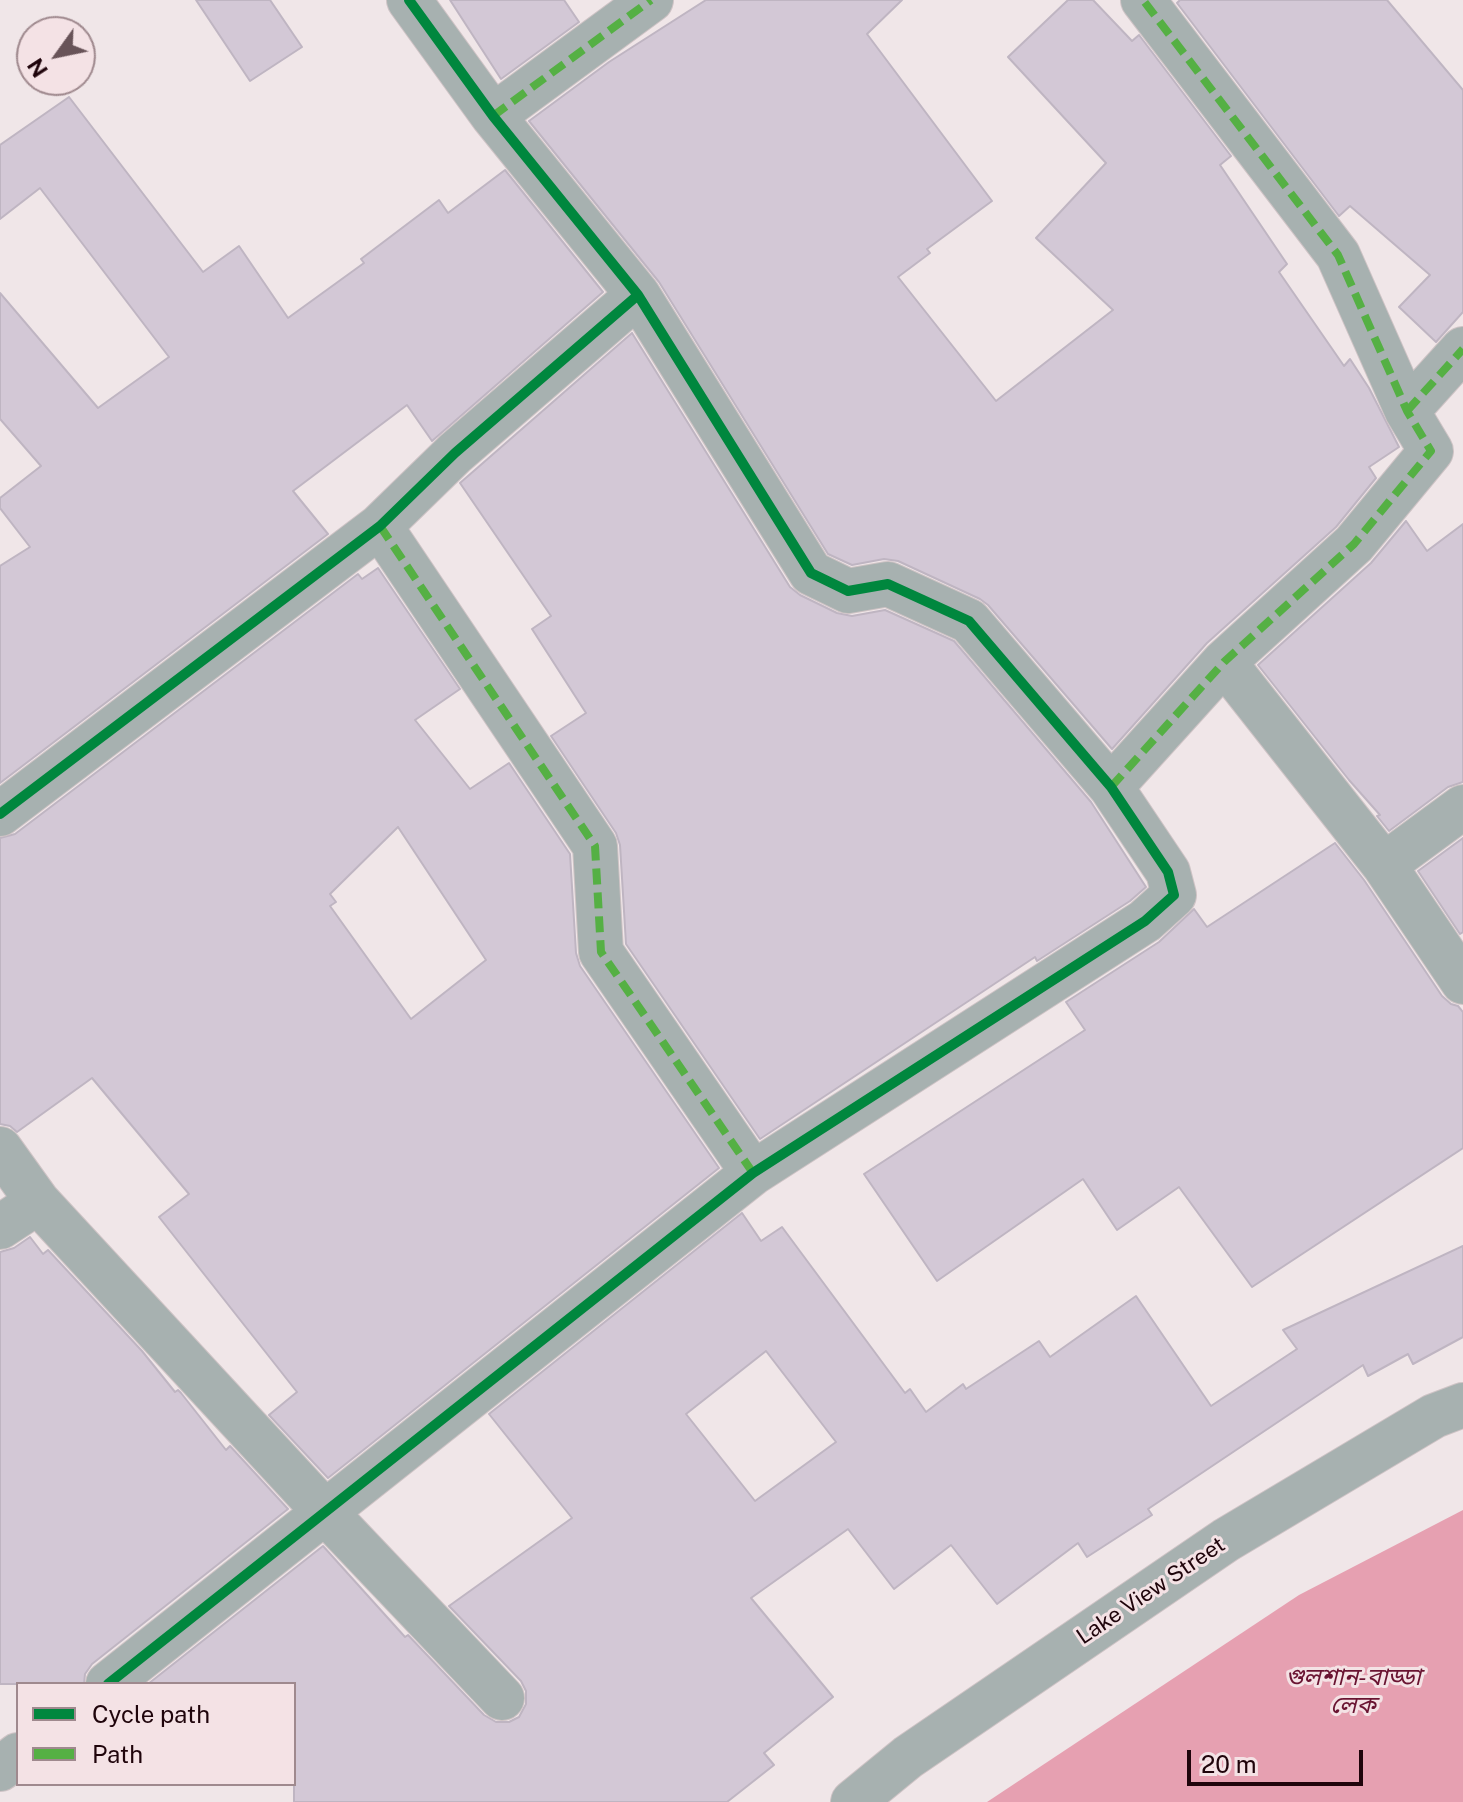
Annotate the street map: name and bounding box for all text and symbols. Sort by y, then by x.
north arrow [16,16,96,96]
text: N [22,54,53,82]
street label: Lake View Street [1072,1532,1230,1650]
water label: গুলশান-বাড্ডা লেক [1285,1664,1421,1720]
legend [16,1682,296,1786]
text: Cycle path [92,1700,210,1728]
scale bar [1191,1734,1367,1784]
text: Path [92,1740,143,1768]
text: 20 m [1201,1750,1257,1778]

